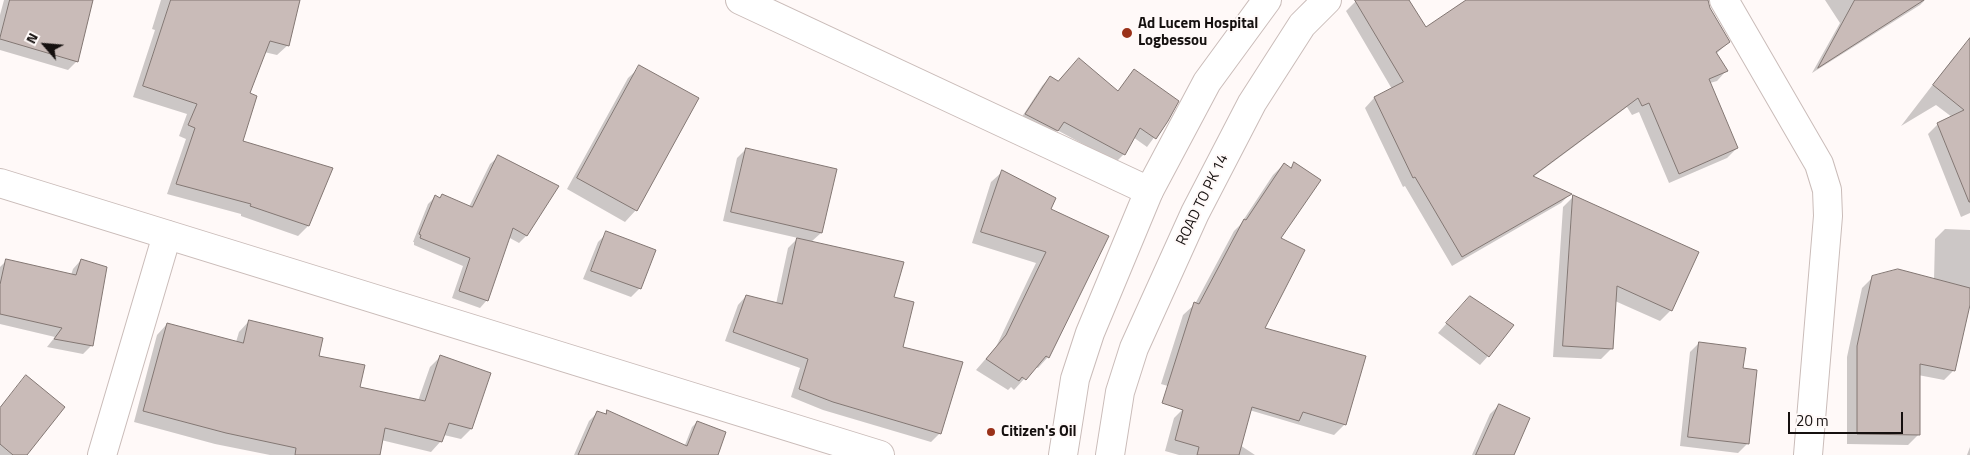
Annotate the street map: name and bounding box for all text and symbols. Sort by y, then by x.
place label: Ad Lucem Hospital Logbessou [1138,15,1258,50]
north arrow [20,20,70,70]
marker: Ad Lucem Hospital Logbessou [1120,26,1134,40]
text: N [20,29,43,47]
street label: ROAD TO PK 14 [1173,151,1233,249]
scale bar [1790,402,1905,434]
text: 20 m [1796,409,1829,432]
place label: Citizen's Oil [1001,423,1077,441]
marker: Citizen's Oil [985,426,997,438]

